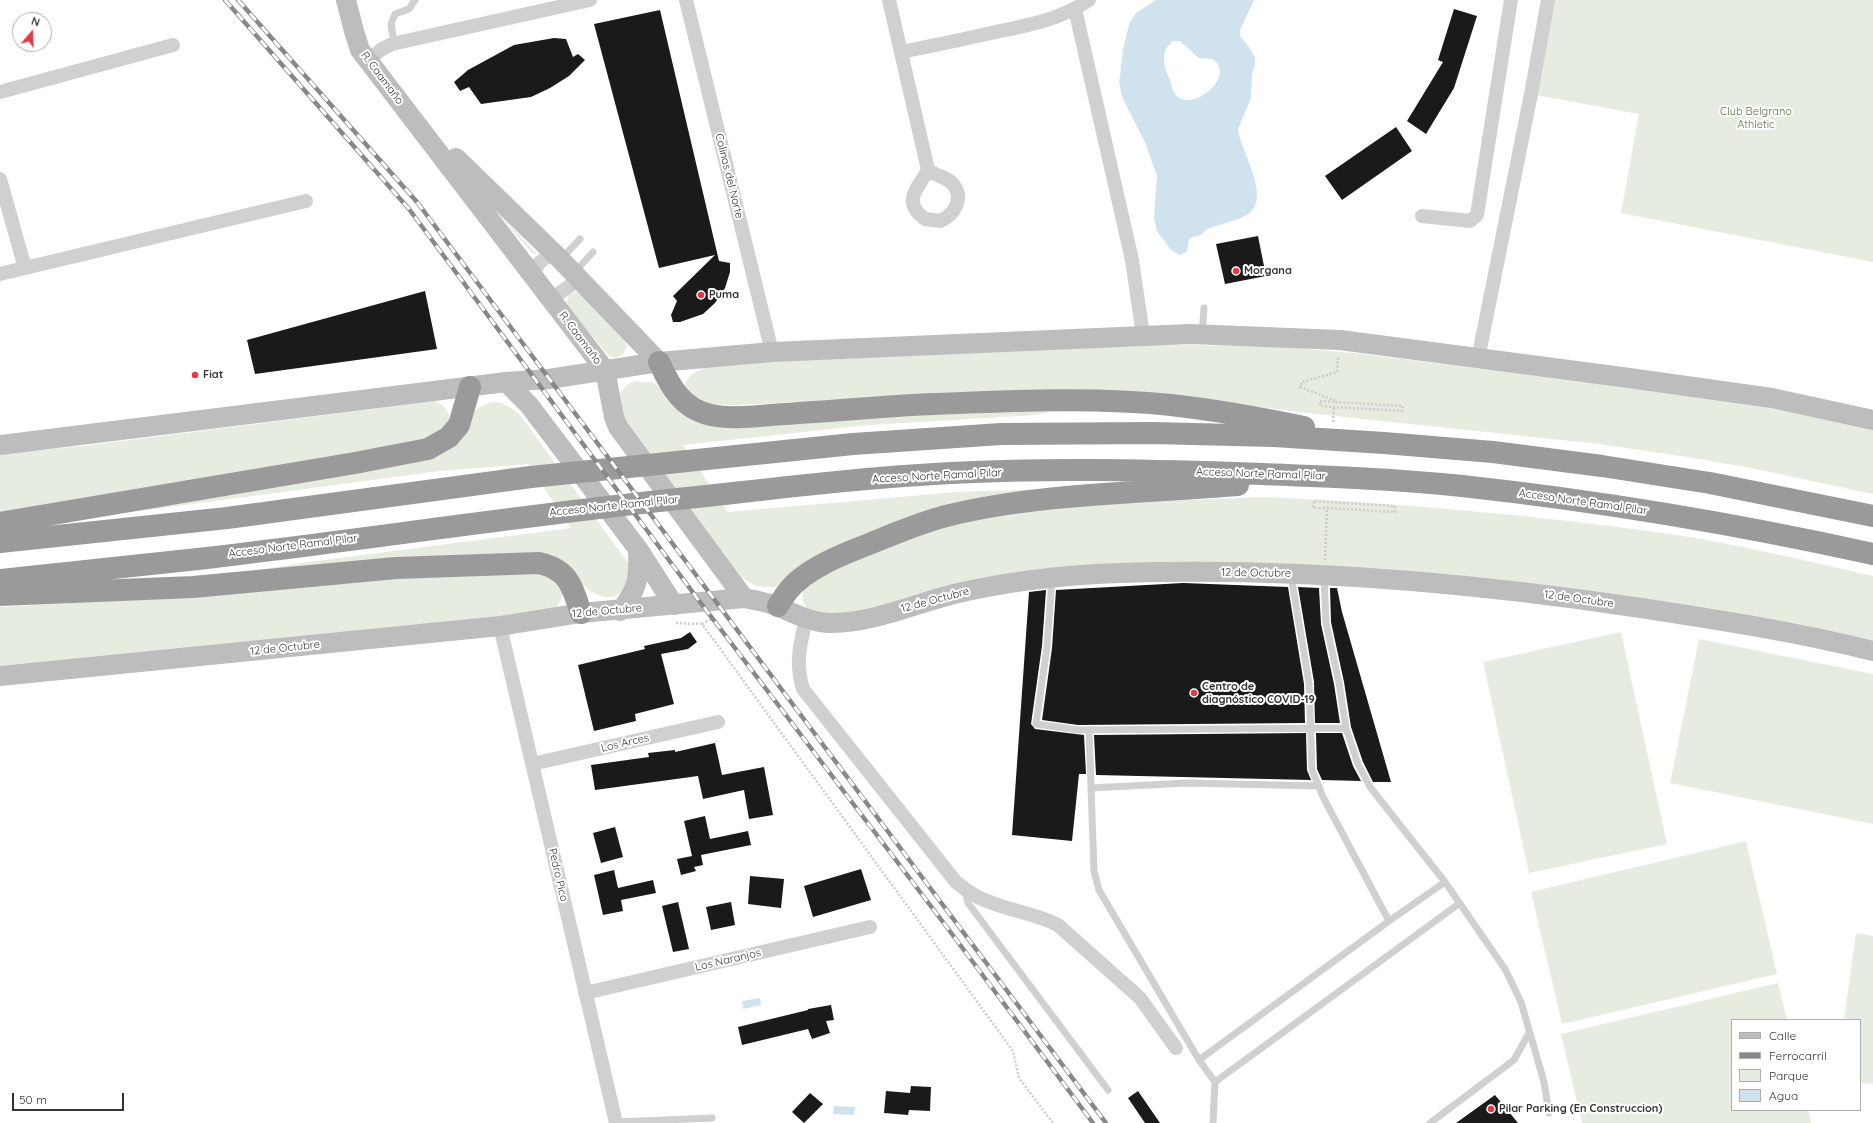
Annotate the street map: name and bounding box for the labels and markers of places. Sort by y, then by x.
place label: Morgana [1244,264,1292,278]
marker: Morgana [1231,266,1241,276]
place label: Puma [709,288,739,302]
marker: Puma [696,290,706,300]
place label: Fiat [203,368,223,382]
marker: Fiat [190,370,200,380]
place label: Centro de diagnóstico COVID-19 [1202,680,1315,706]
marker: Centro de diagnóstico COVID-19 [1189,688,1199,698]
place label: Pilar Parking (En Construccion) [1499,1102,1662,1116]
marker: Pilar Parking (En Construccion) [1486,1104,1496,1114]

